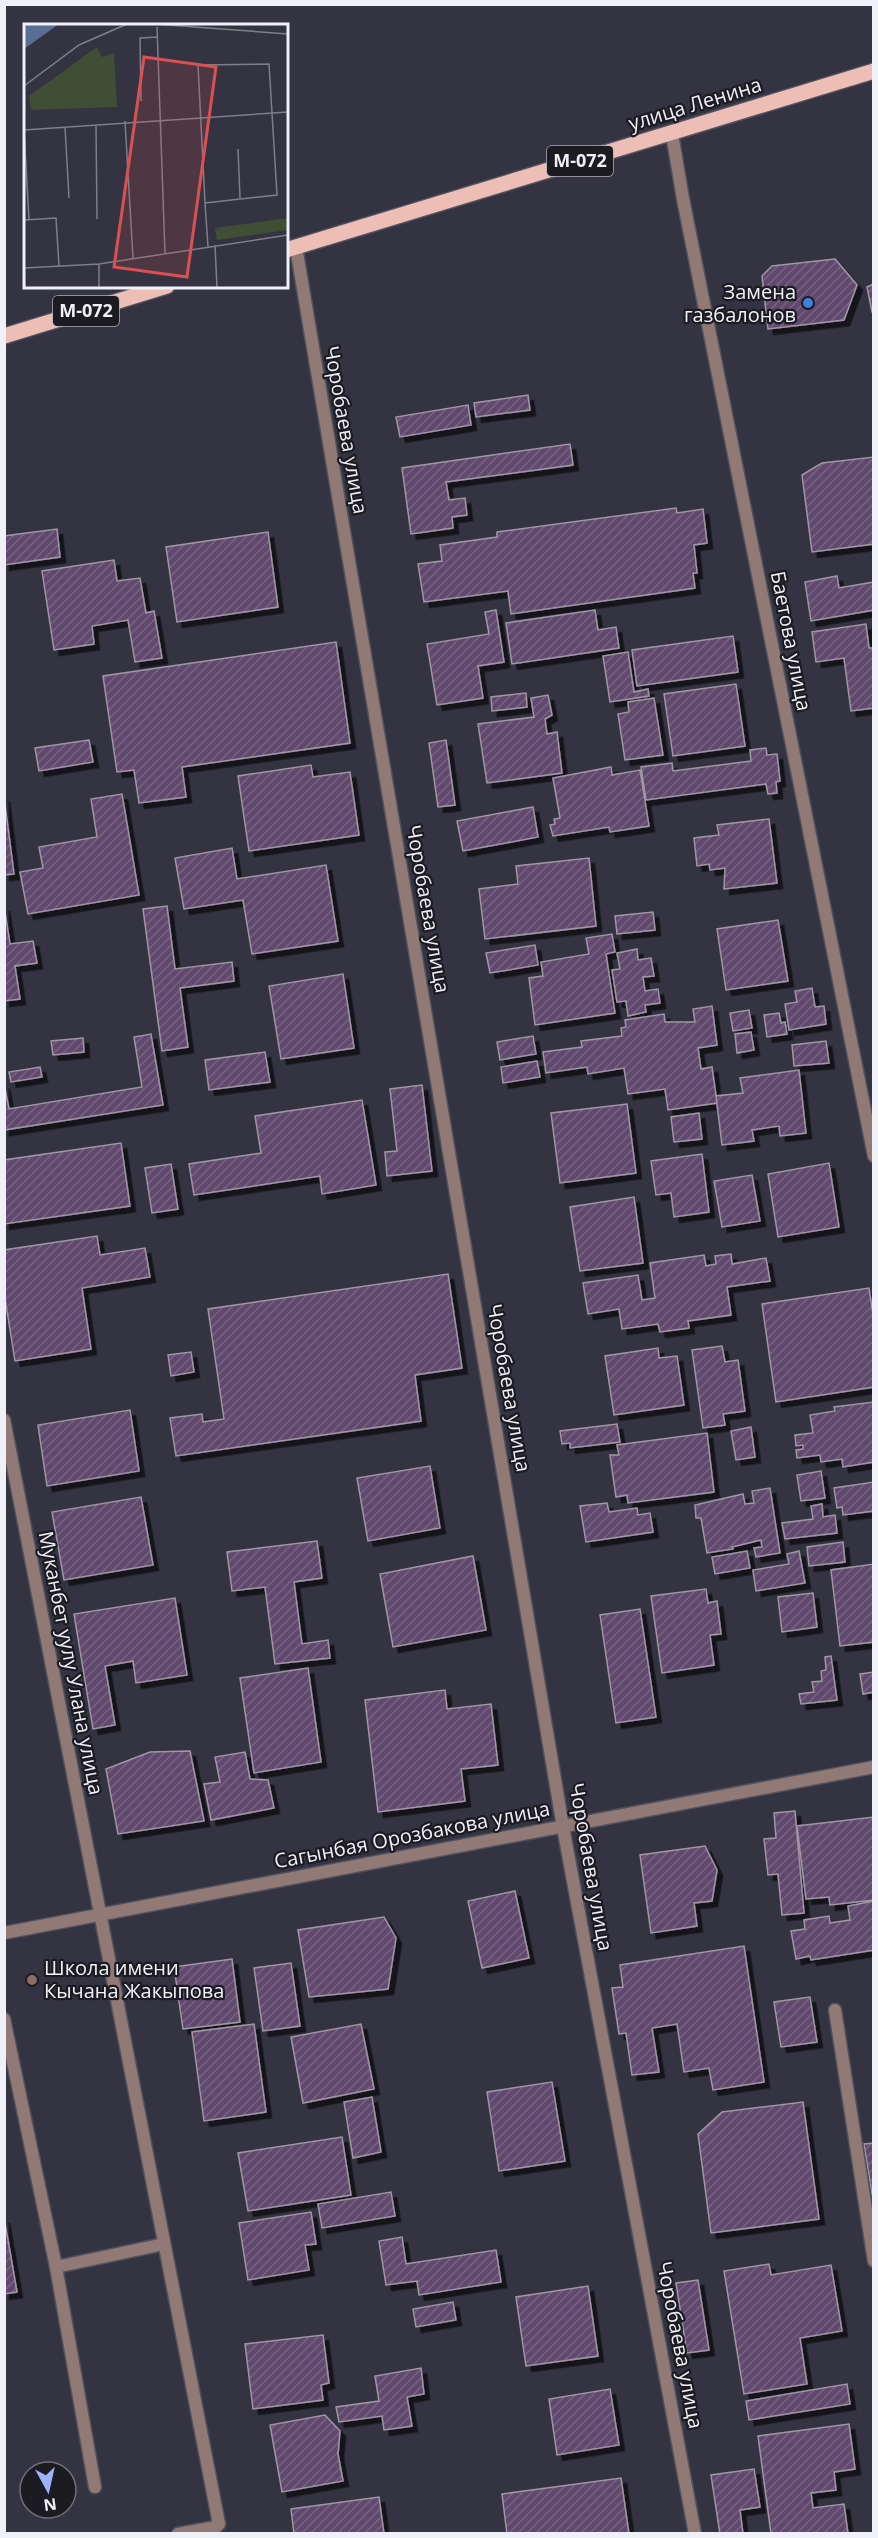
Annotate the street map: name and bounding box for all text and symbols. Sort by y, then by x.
inset map [24,24,288,288]
street label: улица Ленина [625,71,765,137]
road number: М-072 [547,146,613,176]
place label: Замена газбалонов [684,278,796,328]
road number: М-072 [53,296,119,326]
marker: Замена газбалонов [801,296,815,310]
street label: Чоробаева улица [318,344,375,516]
street label: Баетова улица [765,569,818,713]
street label: Чоробаева улица [400,823,457,995]
street label: Чоробаева улица [481,1302,538,1474]
street label: Муканбет уулу Улана улица [33,1529,110,1797]
street label: Чоробаева улица [563,1781,620,1953]
street label: Сагынбая Орозбакова улица [272,1795,552,1874]
place label: Школа имени Кычана Жакыпова [44,1954,224,2004]
marker: Школа имени Кычана Жакыпова [25,1973,39,1987]
street label: Чоробаева улица [651,2259,710,2431]
north arrow [18,2460,78,2520]
text: N [42,2493,58,2517]

